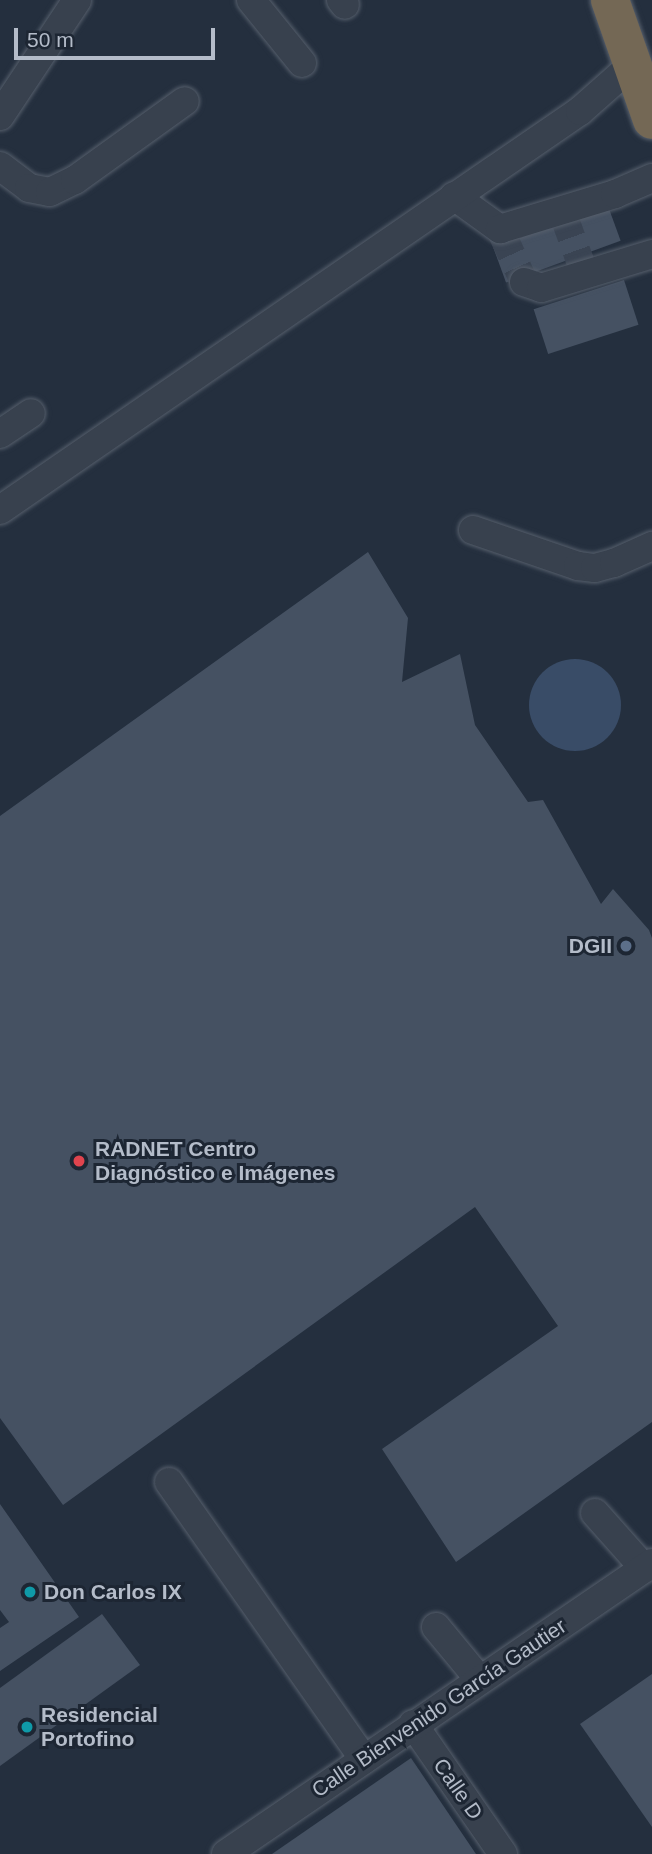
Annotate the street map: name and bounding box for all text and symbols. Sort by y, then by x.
scale bar [18,14,219,58]
text: 50 m [27,28,74,51]
place label: DGII [569,933,612,959]
marker: DGII [618,938,634,954]
place label: RADNET Centro Diagnóstico e Imágenes [95,1136,335,1186]
marker: RADNET Centro Diagnóstico e Imágenes [69,1151,89,1171]
place label: Don Carlos IX [44,1579,182,1605]
marker: Don Carlos IX [22,1584,38,1600]
street label: Calle Bienvenido García Gautier [307,1613,571,1803]
place label: Residencial Portofino [41,1702,158,1752]
marker: Residencial Portofino [19,1719,35,1735]
street label: Calle D [428,1754,488,1824]

